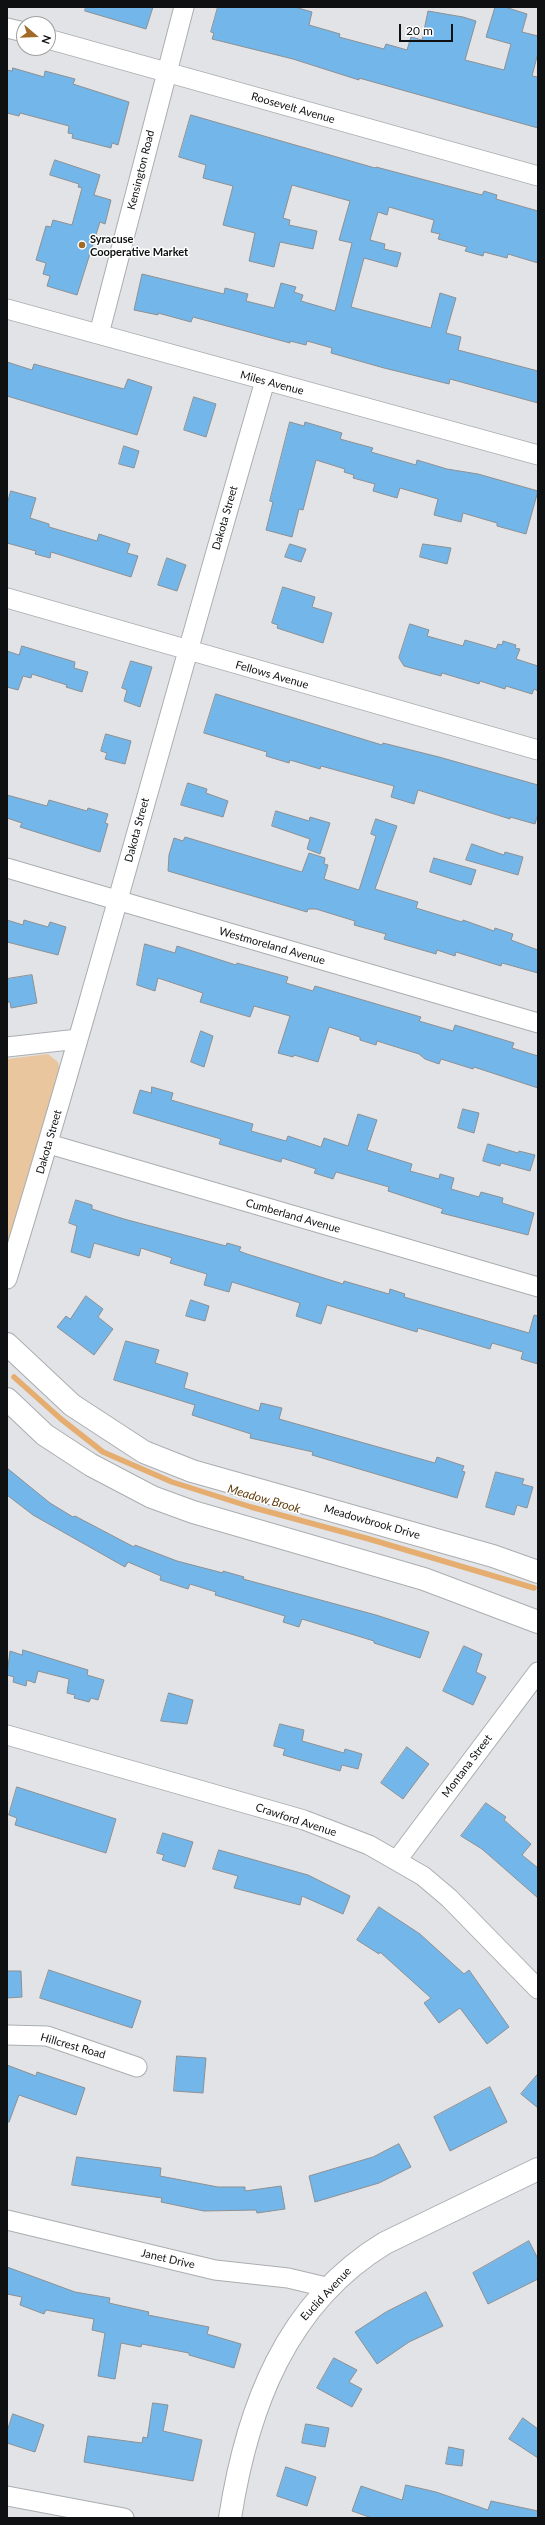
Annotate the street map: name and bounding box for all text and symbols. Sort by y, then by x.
north arrow [16,16,56,56]
scale bar [401,16,455,42]
text: 20 m [406,23,433,38]
text: N [39,34,54,46]
street label: Roosevelt Avenue [250,90,336,126]
street label: Kensington Road [125,129,157,211]
place label: Syracuse Cooperative Market [90,232,188,258]
marker: Syracuse Cooperative Market [77,240,87,250]
street label: Miles Avenue [239,368,305,398]
street label: Dakota Street [210,484,240,552]
street label: Fellows Avenue [234,658,310,692]
street label: Dakota Street [122,796,152,864]
street label: Westmoreland Avenue [217,925,327,967]
street label: Dakota Street [34,1108,64,1176]
street label: Cumberland Avenue [244,1196,342,1236]
water label: Meadow Brook [226,1482,302,1516]
street label: Meadowbrook Drive [322,1502,422,1542]
street label: Montana Street [439,1732,495,1800]
street label: Crawford Avenue [254,1801,338,1839]
street label: Hillcrest Road [39,2030,107,2062]
street label: Janet Drive [140,2246,196,2272]
street label: Euclid Avenue [298,2265,354,2323]

